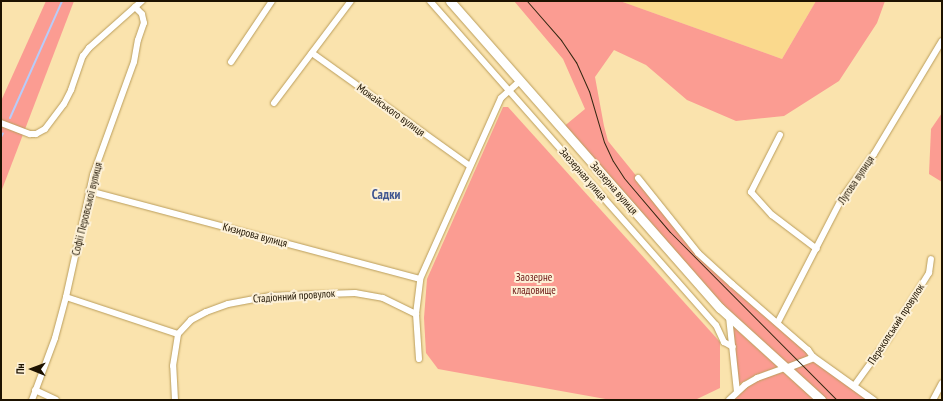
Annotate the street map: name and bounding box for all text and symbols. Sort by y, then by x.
street label: Можайського вулиця [354,81,428,139]
street label: Заозерная улица [557,145,609,203]
street label: Лугова вулиця [835,153,877,207]
street label: Заозерна вулиця [588,159,640,217]
street label: Софіі Перовської вулиця [69,161,105,257]
district label: Садки [372,187,400,203]
street label: Кизирова вулиця [221,220,289,250]
park label: Заозерне кладовище [512,271,556,297]
street label: Перекопський провулок [865,281,927,367]
street label: Стадіонний провулок [253,287,335,305]
north arrow [12,349,52,389]
text: Пн [13,363,27,374]

